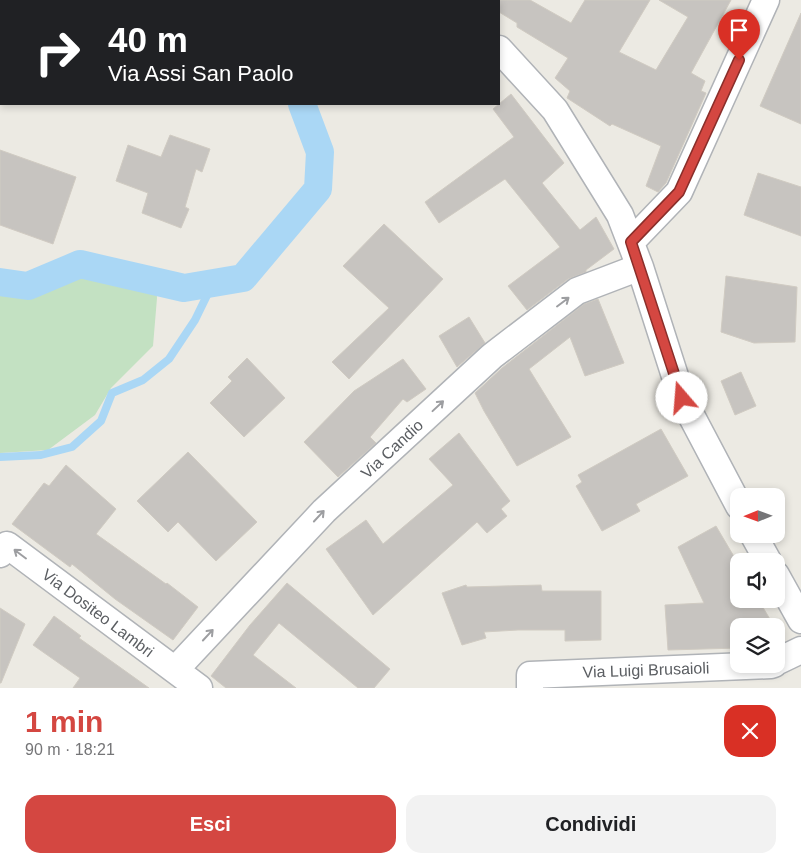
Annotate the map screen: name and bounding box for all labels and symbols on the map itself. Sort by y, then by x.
pin [718,9,760,60]
one-way arrow [556,297,570,307]
position arrow [655,371,707,423]
one-way arrow [432,400,445,412]
street label: Via Candio [358,416,426,482]
north arrow [730,488,785,542]
one-way arrow [313,510,325,522]
one-way arrow [13,549,27,559]
street label: Via Dositeo Lambri [39,566,157,660]
one-way arrow [202,628,214,641]
street label: Via Luigi Brusaioli [582,659,710,681]

